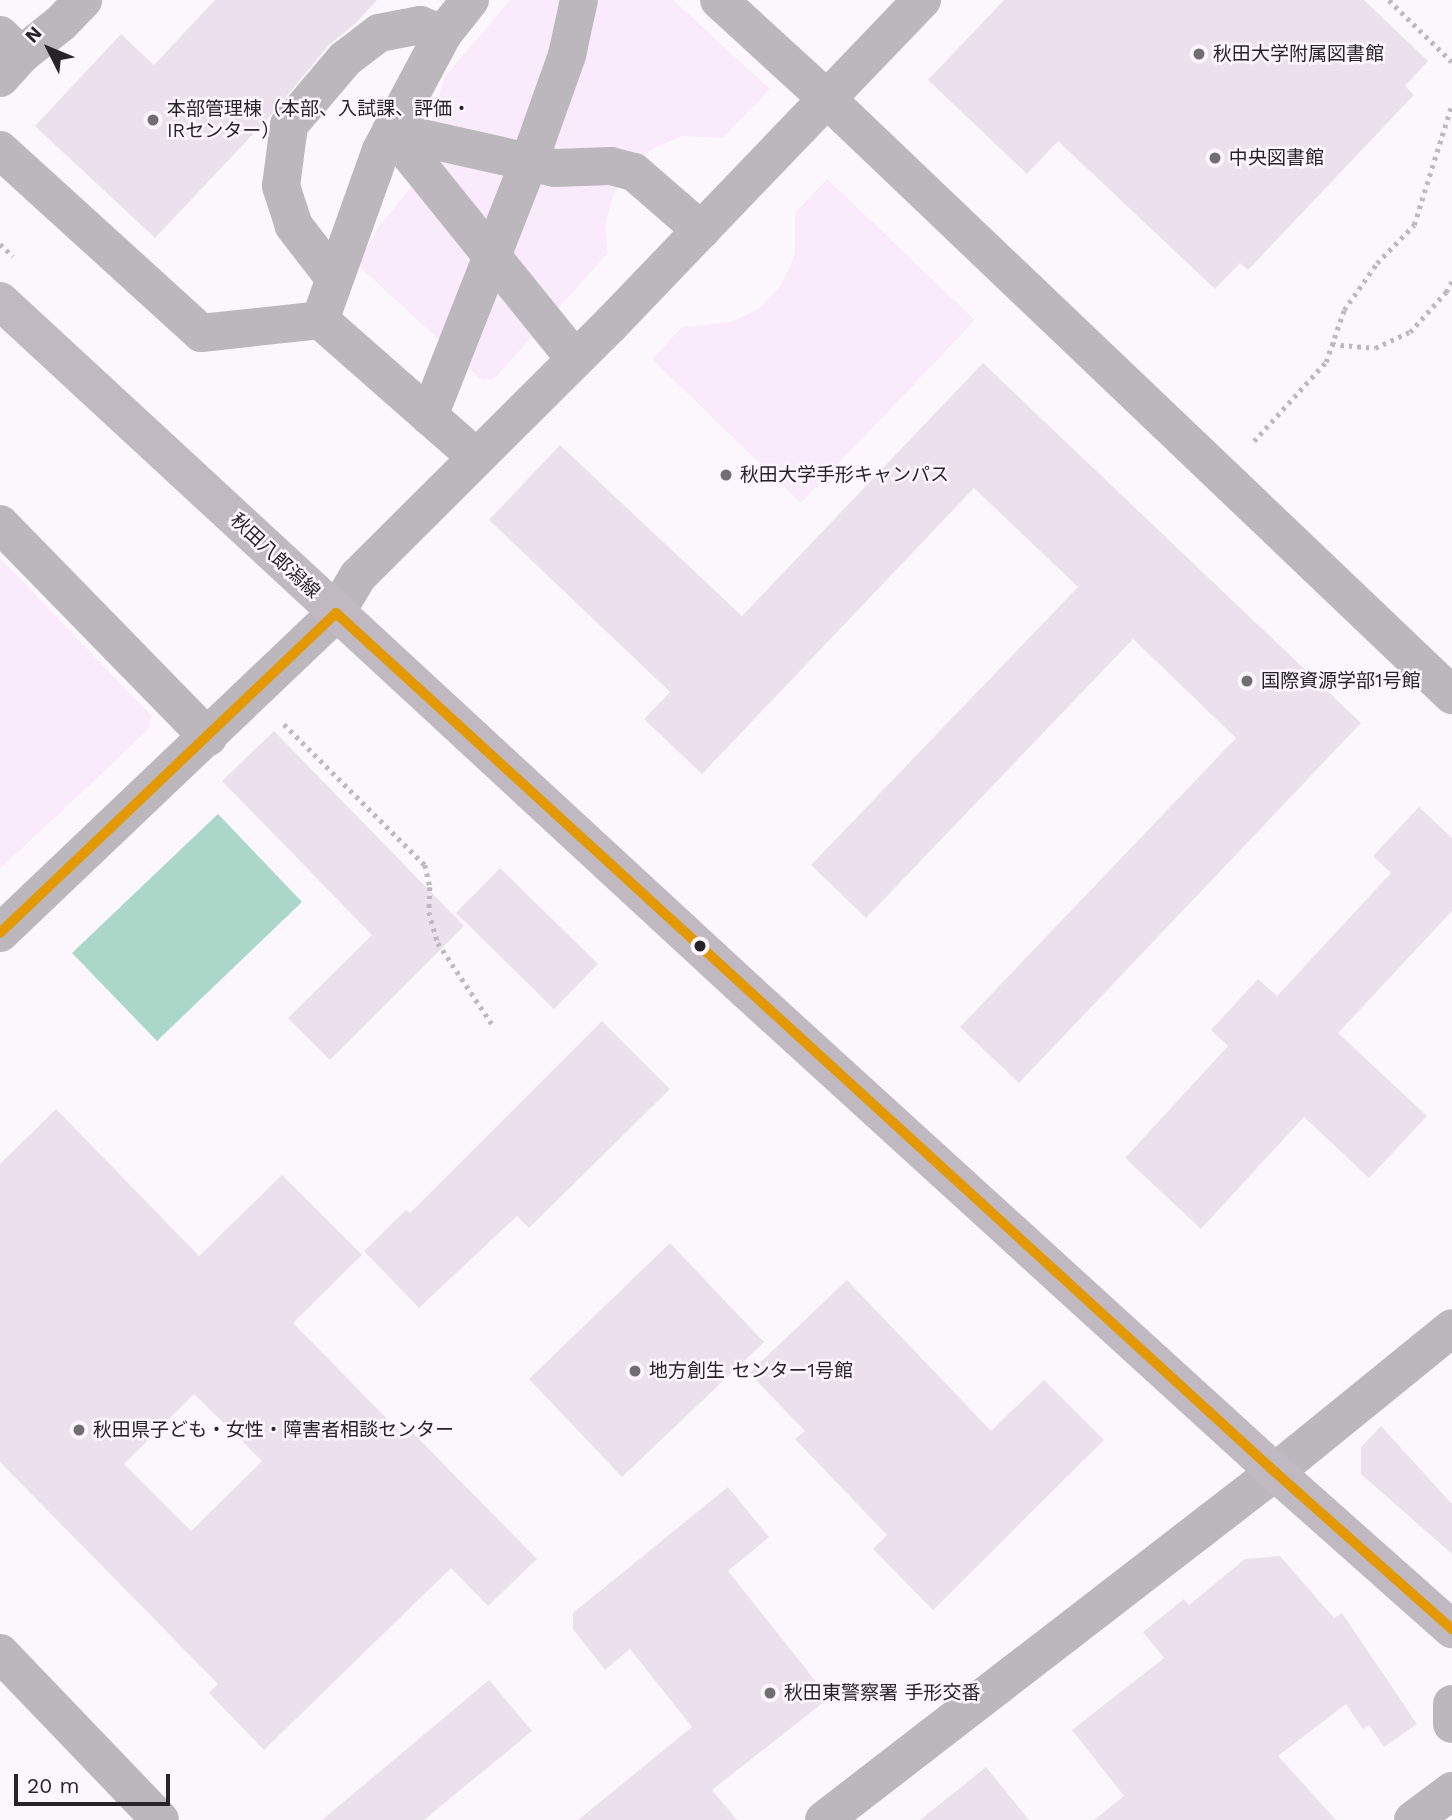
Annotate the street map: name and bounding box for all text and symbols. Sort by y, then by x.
north arrow [14,14,84,84]
text: N [20,21,46,47]
place label: 秋田大学附属図書館 [1213,43,1384,65]
marker: 秋田大学附属図書館 [1191,46,1207,62]
place label: 本部管理棟（本部、入試課、評価・ IRセンター） [167,98,471,142]
marker: 本部管理棟（本部、入試課、評価・ IRセンター） [145,112,161,128]
place label: 中央図書館 [1229,147,1324,169]
marker: 中央図書館 [1207,150,1223,166]
place label: 秋田大学手形キャンパス [740,464,949,486]
marker: 秋田大学手形キャンパス [718,467,734,483]
street label: 秋田八郎潟線 [226,509,324,603]
place label: 国際資源学部1号館 [1261,670,1420,692]
marker: 国際資源学部1号館 [1239,673,1255,689]
unlabelled marker [693,939,707,953]
place label: 地方創生 センター1号館 [649,1360,853,1382]
marker: 地方創生 センター1号館 [627,1363,643,1379]
place label: 秋田県子ども・女性・障害者相談センター [93,1419,454,1441]
marker: 秋田県子ども・女性・障害者相談センター [71,1422,87,1438]
place label: 秋田東警察署 手形交番 [784,1682,980,1704]
marker: 秋田東警察署 手形交番 [762,1685,778,1701]
scale bar [18,1760,173,1804]
text: 20 m [27,1773,79,1798]

